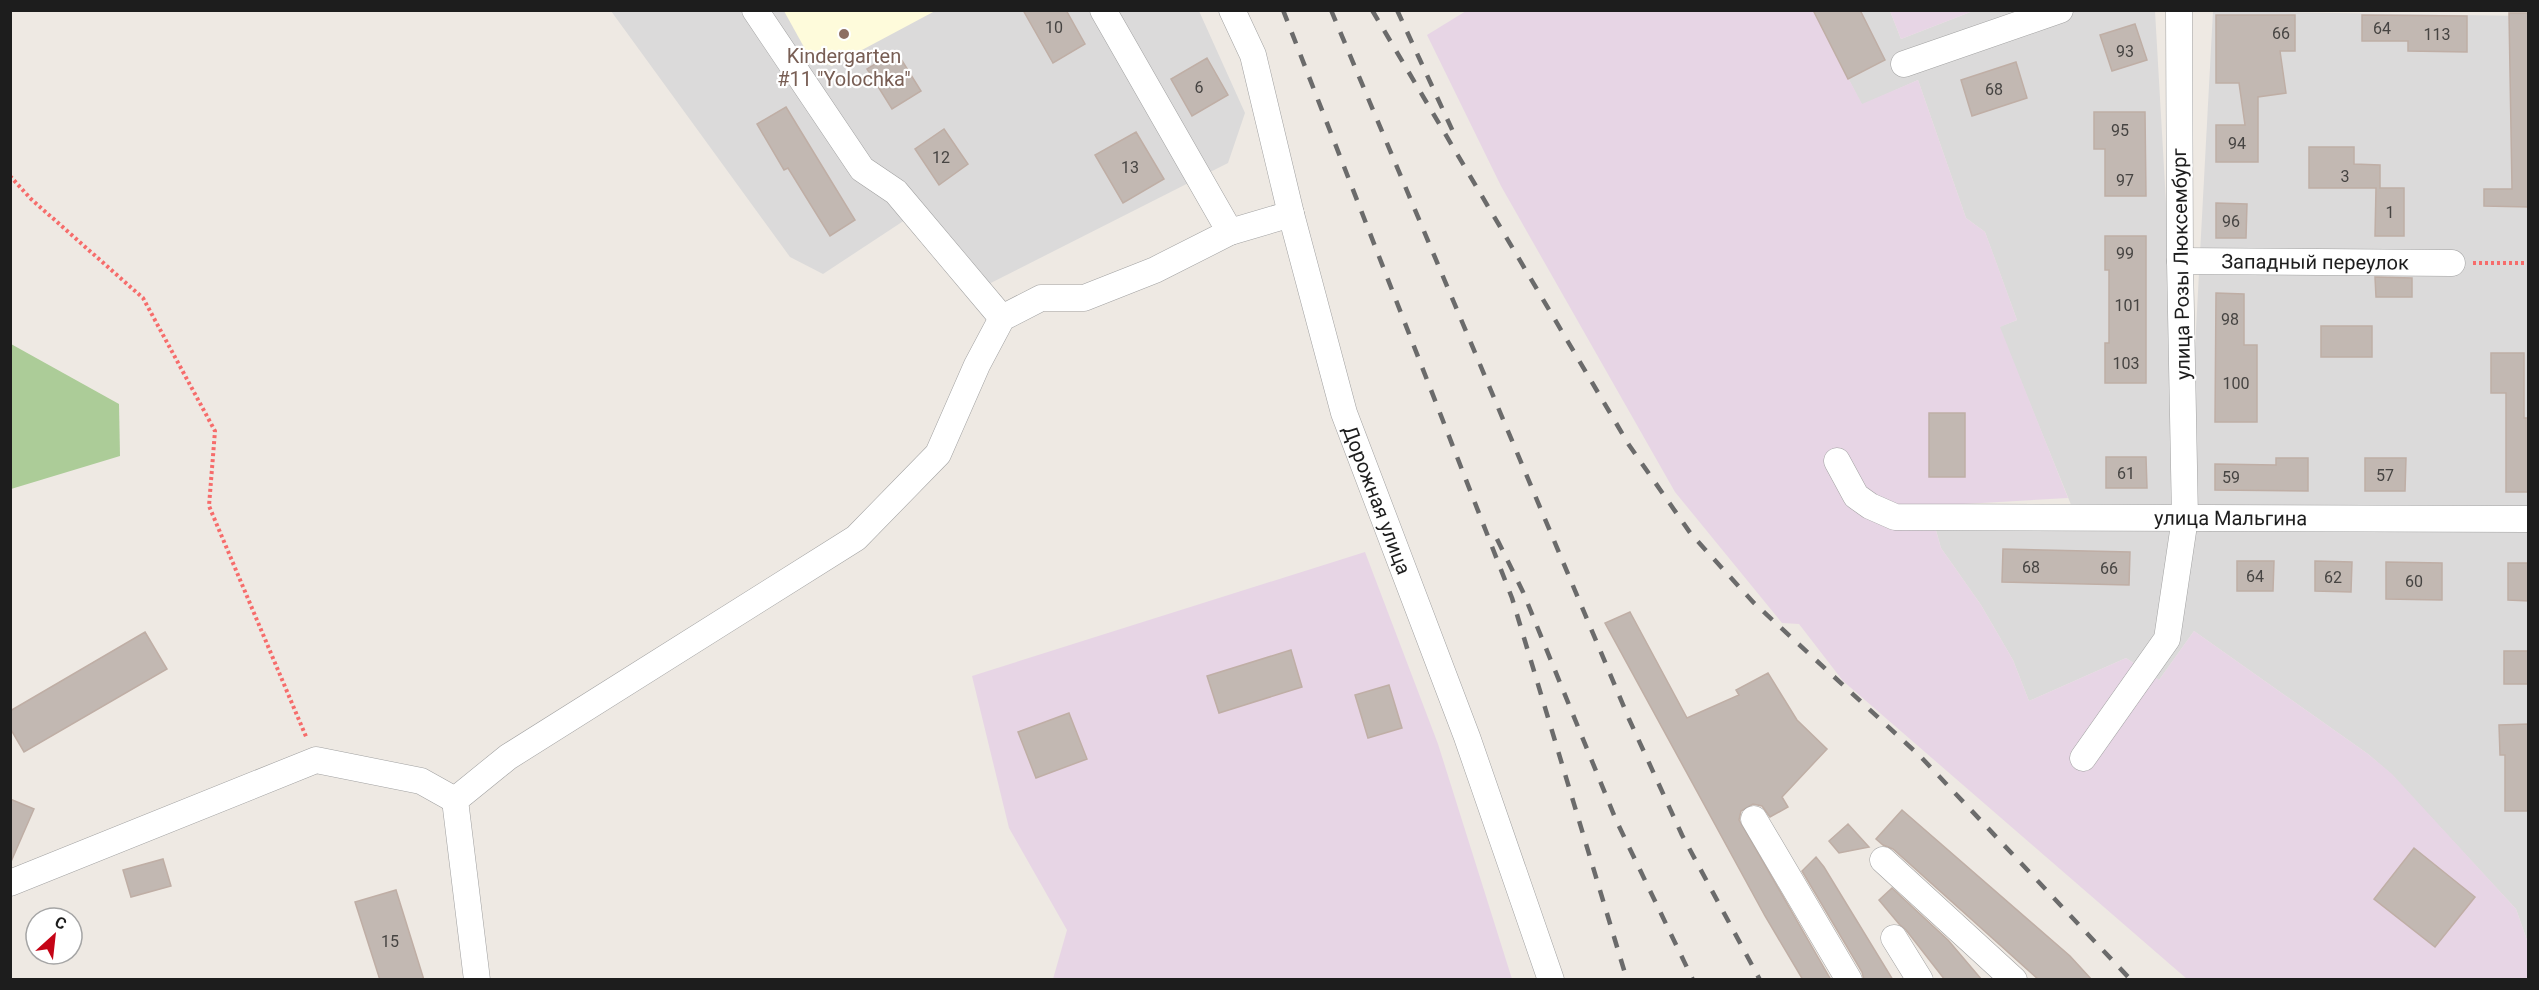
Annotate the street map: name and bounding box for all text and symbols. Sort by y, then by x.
house number: 10 [1045,18,1063,37]
house number: 64 [2373,19,2391,38]
house number: 66 [2272,24,2290,43]
house number: 113 [2424,25,2450,44]
marker: Kindergarten #11 "Yolochka" [837,27,851,41]
house number: 93 [2116,42,2134,61]
place label: Kindergarten #11 "Yolochka" [777,44,911,91]
house number: 6 [1195,78,1204,97]
house number: 68 [1985,80,2003,99]
house number: 95 [2111,121,2129,140]
house number: 94 [2228,134,2246,153]
street label: улица Розы Люксембург [2167,147,2195,380]
house number: 12 [932,148,950,167]
house number: 13 [1121,158,1139,177]
house number: 3 [2341,167,2350,186]
house number: 97 [2116,171,2134,190]
house number: 1 [2386,203,2395,222]
house number: 96 [2222,212,2240,231]
house number: 99 [2116,244,2134,263]
street label: Западный переулок [2221,249,2409,275]
house number: 101 [2115,296,2141,315]
house number: 98 [2221,310,2239,329]
house number: 103 [2113,354,2139,373]
house number: 100 [2223,374,2249,393]
street label: Дорожная улица [1338,422,1416,578]
house number: 61 [2117,464,2135,483]
house number: 57 [2376,466,2394,485]
house number: 59 [2222,468,2240,487]
street label: улица Мальгина [2154,506,2307,530]
house number: 68 [2022,558,2040,577]
house number: 66 [2100,559,2118,578]
house number: 64 [2246,567,2264,586]
house number: 62 [2324,568,2342,587]
house number: 60 [2405,572,2423,591]
north arrow [24,906,84,966]
text: С [52,912,70,934]
house number: 15 [381,932,399,951]

